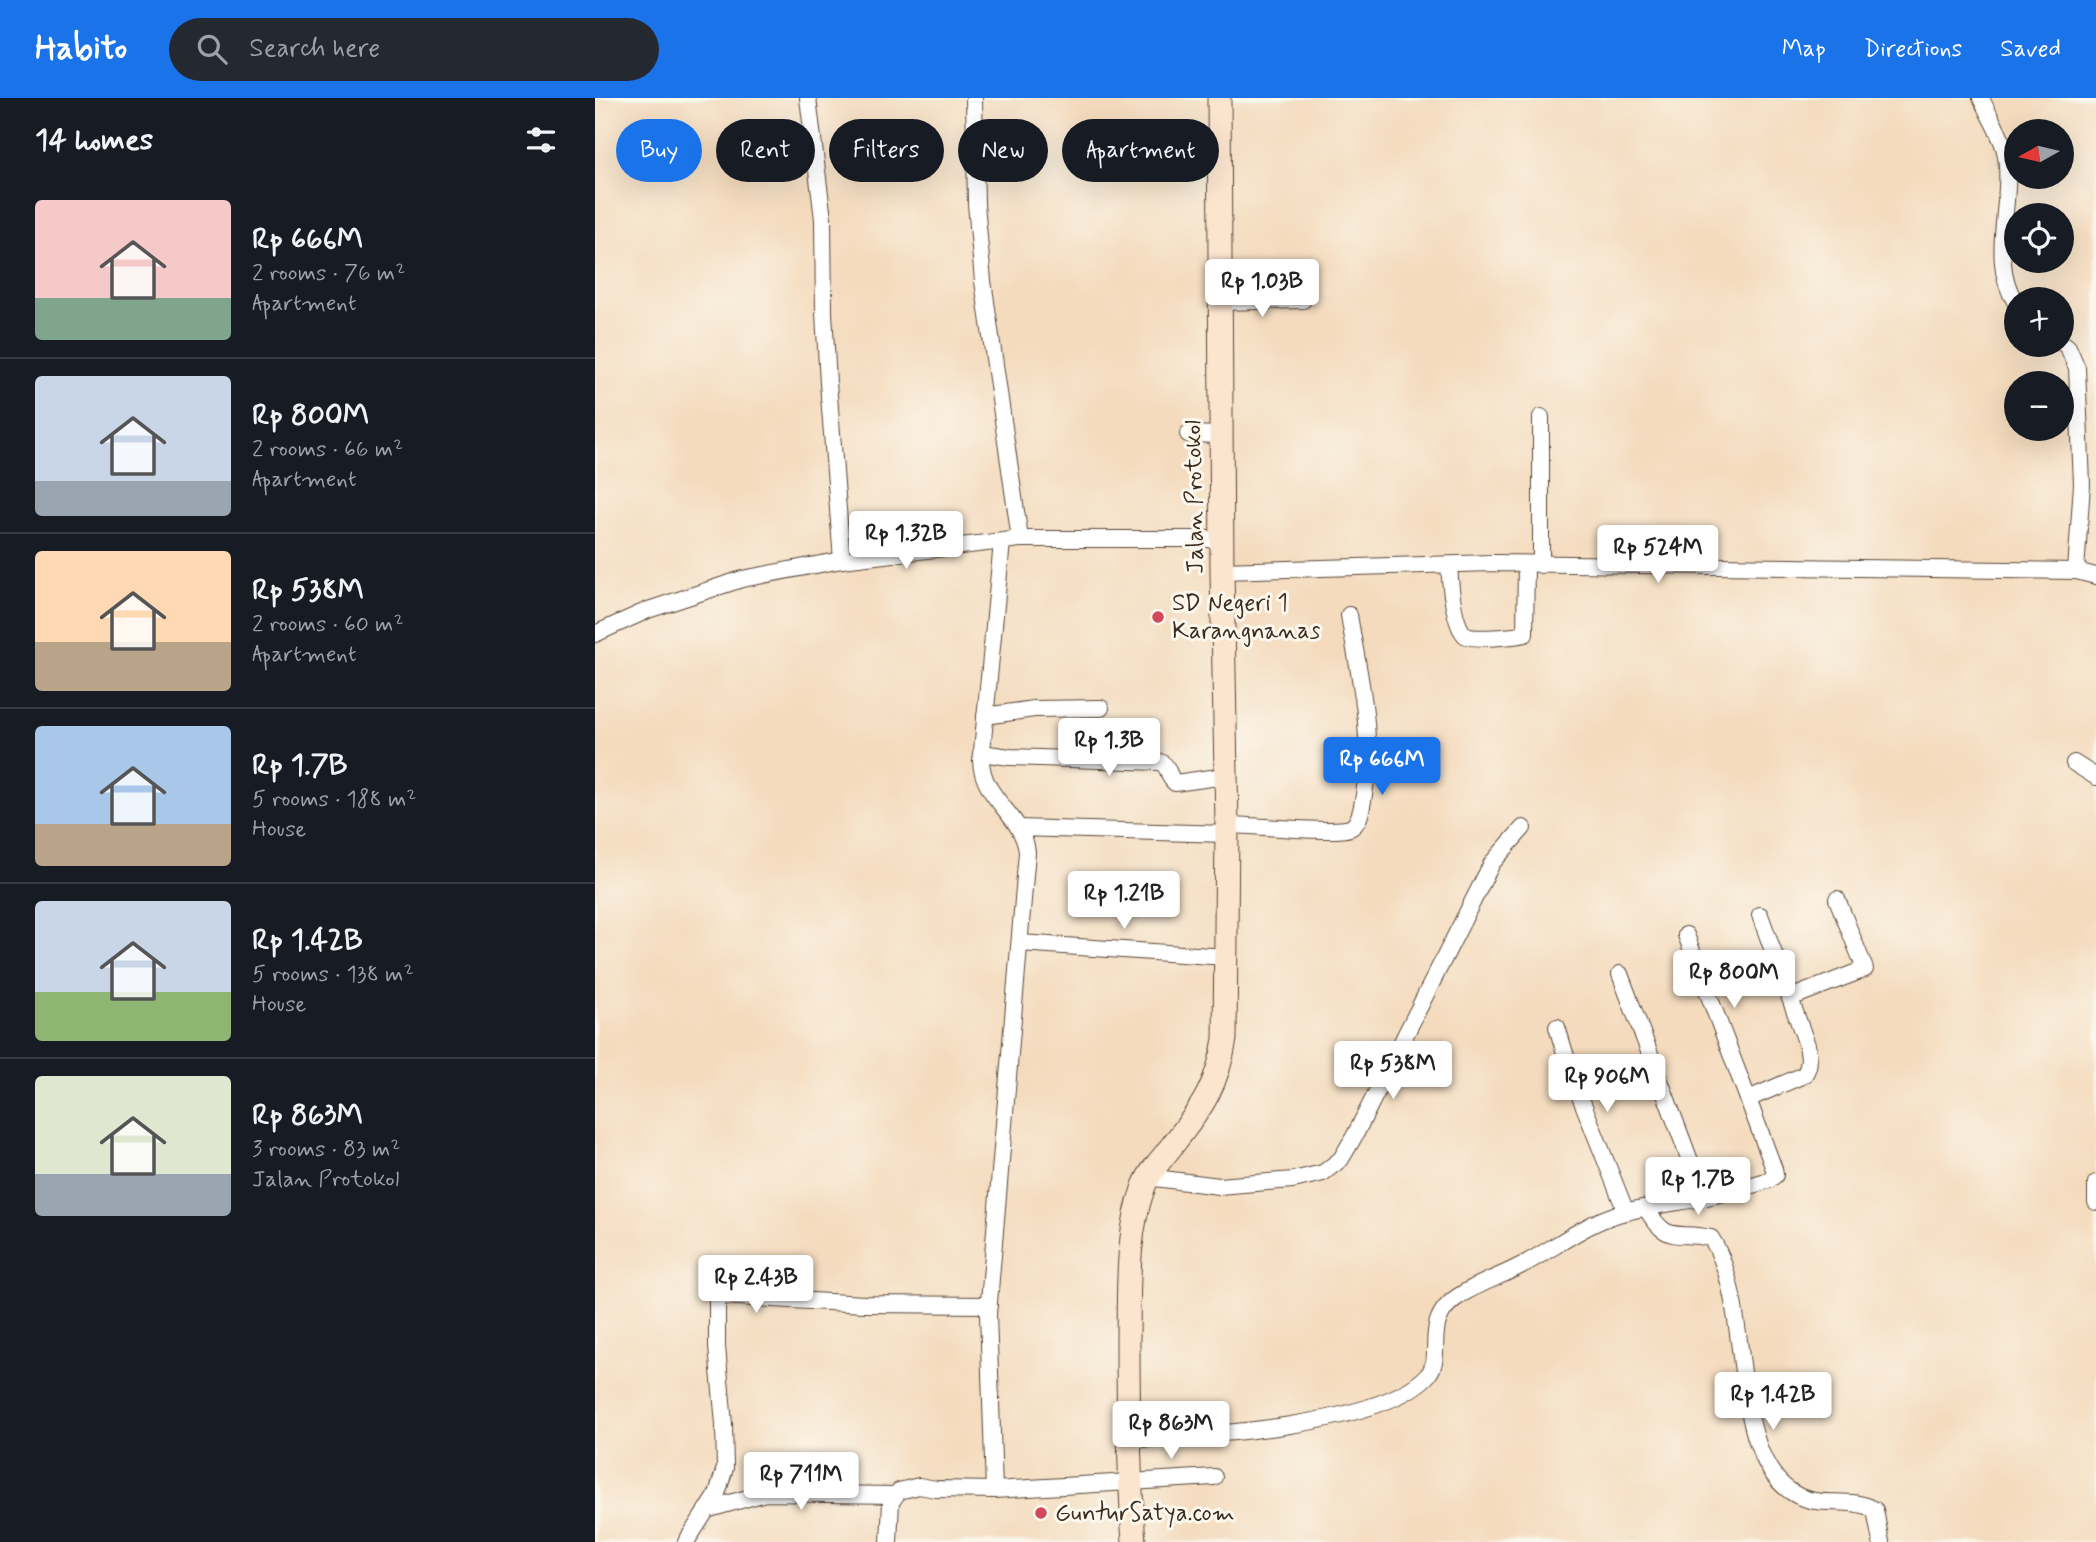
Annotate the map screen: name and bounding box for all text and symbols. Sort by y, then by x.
search box [169,18,659,81]
text: Habito [35,27,127,71]
icon: search [193,30,231,68]
text: Search here [249,32,380,66]
text: Map [1782,34,1826,65]
text: Directions [1864,34,1962,65]
text: Saved [2000,34,2061,65]
chip: Buy [616,119,702,182]
chip: Rent [716,119,815,182]
chip: Filters [829,119,944,182]
chip: New [958,119,1048,182]
chip: Apartment [1062,119,1219,182]
north arrow [2004,119,2074,189]
map controls [2004,119,2074,441]
text: 14 homes [35,121,153,160]
icon: filters [522,121,560,159]
button: locate [2004,203,2074,273]
text: Rp 666M [252,220,363,259]
icon: home [91,228,175,312]
text: 2 rooms · 76 m² [252,259,405,289]
pin: Rp 1.03B [1190,260,1334,319]
text: Rp 1.03B [1221,267,1303,297]
button: + [2004,287,2074,357]
text: Apartment [252,289,357,319]
button: − [2004,371,2074,441]
text: Rp 800M [252,396,369,435]
icon: home [91,404,175,488]
street label: Jalan Protokol [1178,420,1212,574]
text: 2 rooms · 66 m² [252,435,403,465]
text: Apartment [252,465,357,495]
pin: Rp 1.32B [834,512,978,571]
text: Rp 1.32B [865,519,947,549]
pin: Rp 524M [1593,526,1723,585]
text: Rp 524M [1613,533,1703,563]
text: Rp 538M [252,571,364,610]
icon: home [91,579,175,663]
place label: SD Negeri 1 Karangnanas [1172,588,1321,647]
marker: SD Negeri 1 Karangnanas [1150,609,1166,625]
text: 2 rooms · 60 m² [252,610,404,640]
text: Apartment [252,640,357,670]
pin: Rp 1.3B [1044,718,1174,778]
text: Rp 1.3B [1074,726,1144,756]
pin: Rp 666M [1317,738,1447,797]
text: Rp 666M [1339,745,1425,775]
text: Rp 1.7B [252,746,348,785]
icon: home [91,754,175,838]
text: 5 rooms · 188 m² [252,785,416,815]
text: House [252,815,306,845]
pin: Rp 1.21B [1052,872,1196,931]
text: Rp 1.21B [1084,879,1164,909]
text: Rp 1.42B [252,921,363,960]
icon: home [91,929,175,1013]
pin: Rp 800M [1669,950,1799,1010]
text: Rp 800M [1689,958,1779,988]
text: 5 rooms · 138 m² [252,960,414,990]
text: House [252,990,306,1020]
pin: Rp 538M [1328,1042,1458,1101]
text: Rp 538M [1350,1049,1436,1079]
pin: Rp 906M [1542,1054,1672,1114]
text: Rp 906M [1564,1062,1650,1092]
text: Rp 863M [252,1096,363,1135]
icon: home [91,1104,175,1188]
text: 3 rooms · 83 m² [252,1135,400,1165]
pin: Rp 1.7B [1633,1158,1763,1217]
text: Jalan Protokol [252,1165,399,1195]
text: Rp 1.7B [1661,1165,1735,1195]
pin: Rp 2.43B [684,1256,828,1315]
text: Rp 2.43B [714,1263,798,1293]
pin: Rp 1.42B [1701,1372,1845,1432]
text: Rp 1.42B [1731,1380,1815,1410]
pin: Rp 863M [1106,1402,1236,1461]
text: Rp 863M [1129,1409,1213,1439]
pin: Rp 711M [736,1452,866,1512]
text: Rp 711M [760,1460,842,1490]
place label: GunturSatya.com [1055,1498,1235,1529]
marker: GunturSatya.com [1033,1505,1049,1521]

